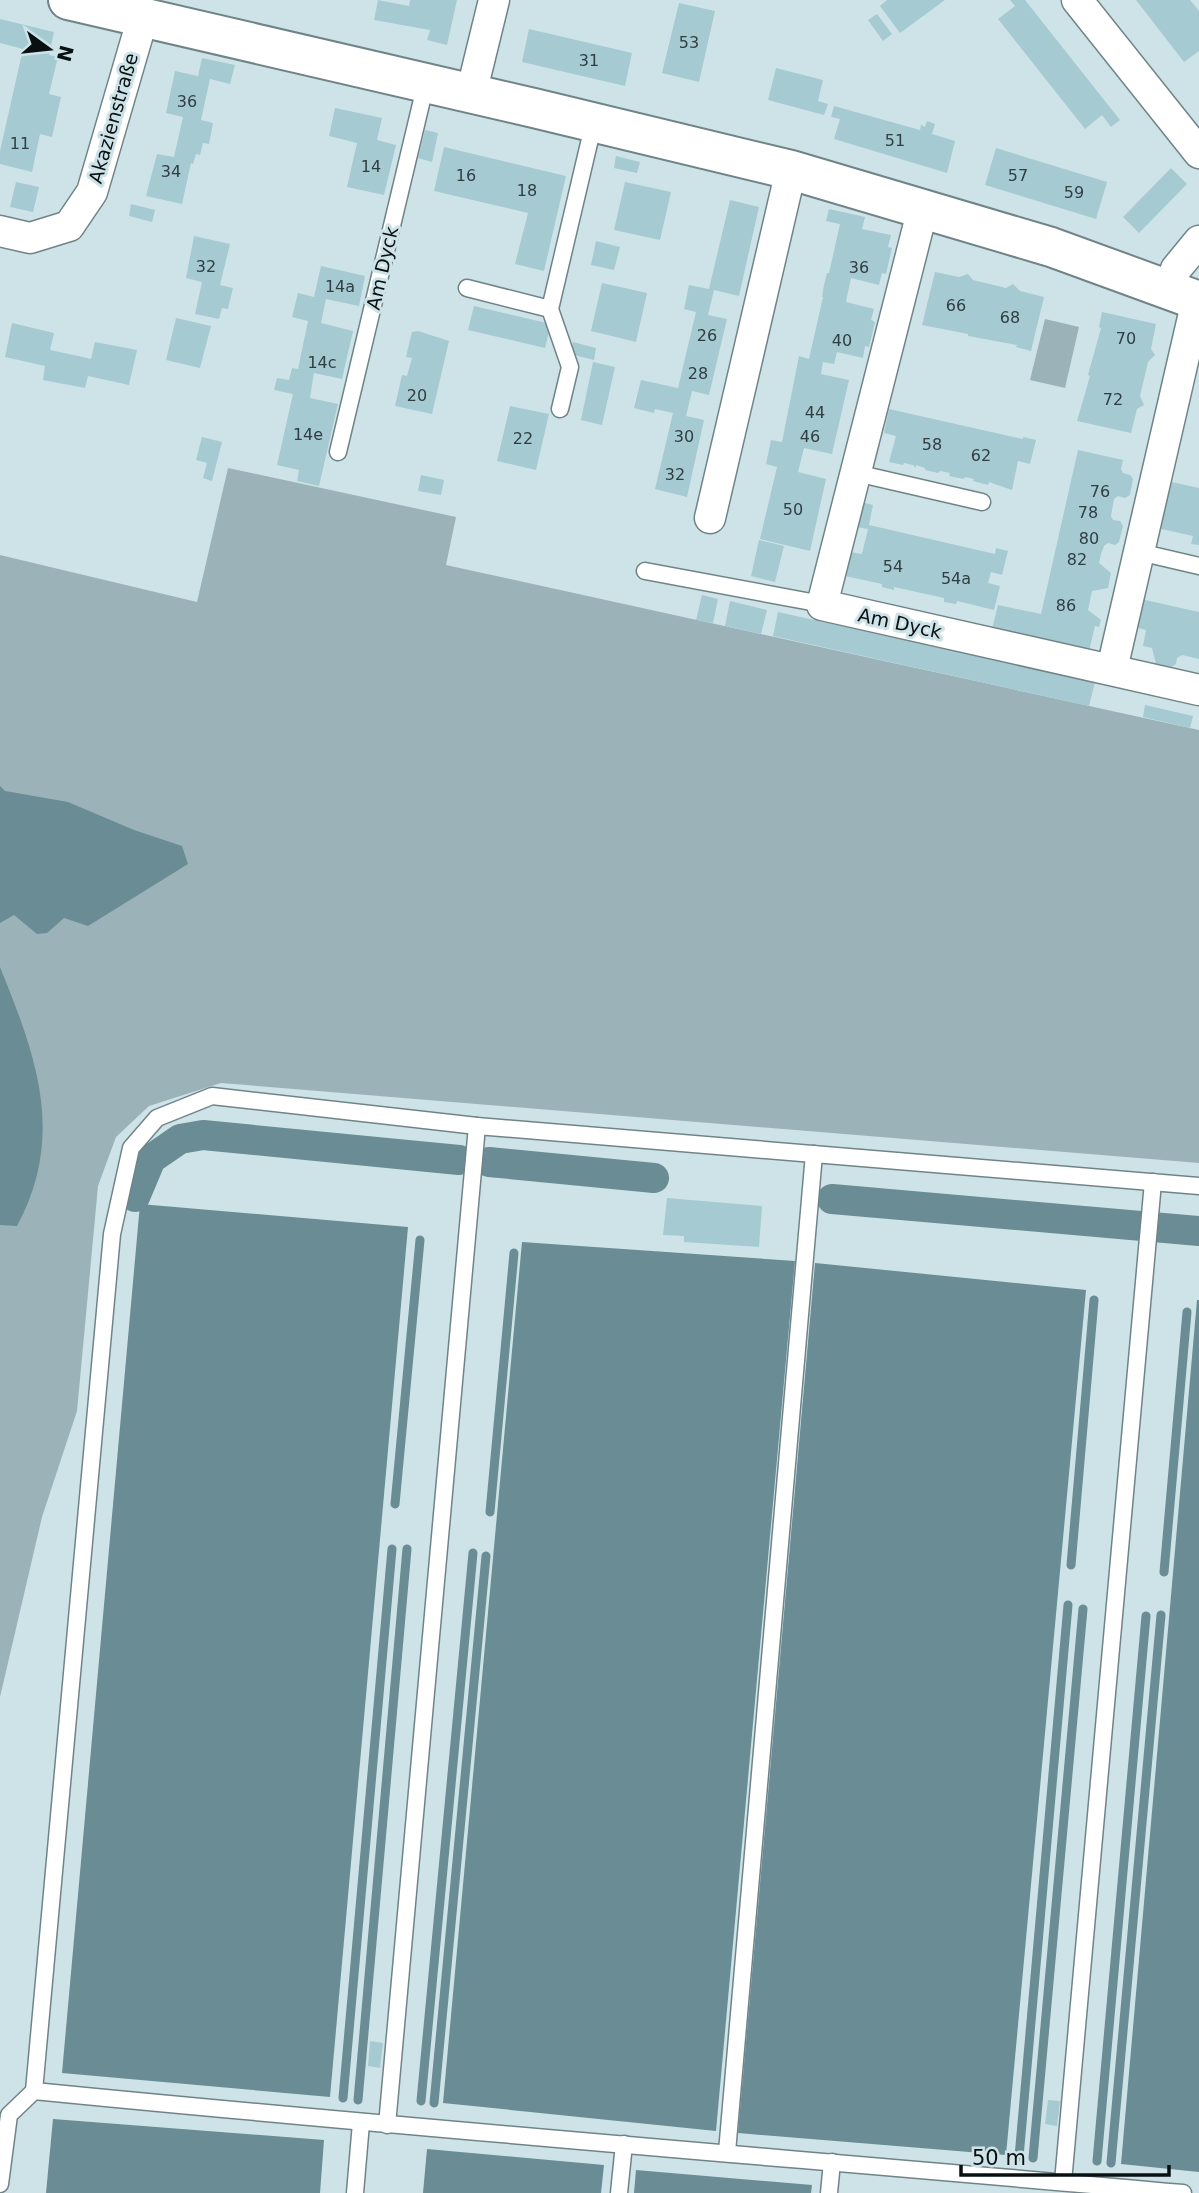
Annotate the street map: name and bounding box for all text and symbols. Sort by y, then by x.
north arrow [14,14,84,84]
house number: 53 [679,33,699,52]
text: N [53,43,78,64]
street label: Akazienstraße [84,50,142,186]
house number: 31 [579,51,599,70]
house number: 36 [177,92,197,111]
house number: 51 [885,131,905,150]
house number: 11 [10,134,30,153]
house number: 14 [361,157,381,176]
house number: 34 [161,162,181,181]
house number: 16 [456,166,476,185]
house number: 57 [1008,166,1028,185]
house number: 18 [517,181,537,200]
house number: 59 [1064,183,1084,202]
street label: Am Dyck [362,224,402,312]
house number: 32 [196,257,216,276]
house number: 36 [849,258,869,277]
house number: 14a [325,277,355,296]
house number: 66 [946,296,966,315]
house number: 68 [1000,308,1020,327]
house number: 26 [697,326,717,345]
house number: 70 [1116,329,1136,348]
house number: 40 [832,331,852,350]
house number: 14c [307,353,337,372]
house number: 28 [688,364,708,383]
house number: 20 [407,386,427,405]
house number: 72 [1103,390,1123,409]
house number: 44 [805,403,825,422]
house number: 14e [293,425,323,444]
house number: 30 [674,427,694,446]
house number: 46 [800,427,820,446]
house number: 22 [513,429,533,448]
house number: 58 [922,435,942,454]
house number: 62 [971,446,991,465]
house number: 32 [665,465,685,484]
house number: 76 [1090,482,1110,501]
house number: 50 [783,500,803,519]
house number: 78 [1078,503,1098,522]
house number: 80 [1079,529,1099,548]
house number: 82 [1067,550,1087,569]
house number: 54 [883,557,903,576]
house number: 54a [941,569,971,588]
house number: 86 [1056,596,1076,615]
street label: Am Dyck [856,603,944,643]
scale bar [961,2134,1169,2178]
text: 50 m [972,2146,1026,2170]

